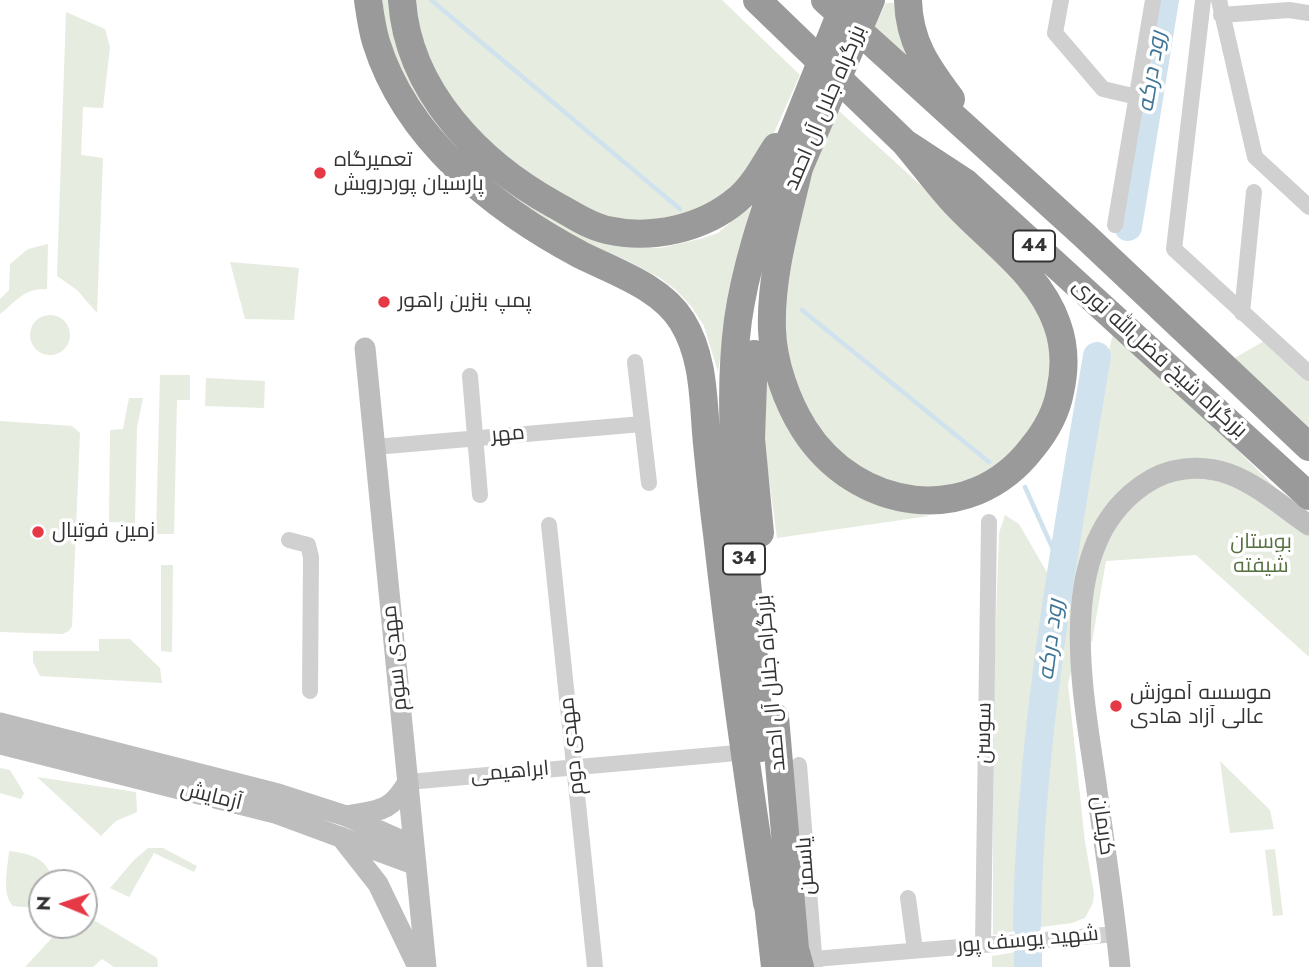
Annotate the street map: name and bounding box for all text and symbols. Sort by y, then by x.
street label: بزرگراه جلال آل احمد [780,22,872,194]
water label: رود درکه [1133,30,1173,114]
place label: تعمیرگاه پارسیان پوردرویش [334,148,484,198]
marker: تعمیرگاه پارسیان پوردرویش [312,165,328,181]
road number: 44 [1013,230,1055,262]
street label: بزرگراه شیخ فضل‌الله نوری [1066,274,1252,444]
place label: پمپ بنزین راهور [398,289,531,315]
marker: پمپ بنزین راهور [376,294,392,310]
street label: مهر [490,421,526,449]
place label: زمین فوتبال [52,519,155,545]
marker: زمین فوتبال [30,524,46,540]
park label: بوستان شیفته [1230,530,1292,580]
road number: 34 [723,544,765,574]
street label: بزرگراه جلال آل احمد [752,594,792,772]
water label: رود درکه [1033,598,1071,682]
street label: مهدی سوم [378,604,414,712]
place label: موسسه آموزش عالی آزاد هادی [1130,681,1272,731]
street label: مهدی دوم [555,696,591,796]
marker: موسسه آموزش عالی آزاد هادی [1108,698,1124,714]
street label: سوسن [972,702,998,764]
street label: ابراهیمی [470,757,550,789]
street label: آزمایش [178,777,244,817]
street label: کریمان [1085,795,1119,857]
street label: یاسمن [792,836,822,896]
north arrow [28,869,98,939]
text: N [30,895,57,911]
street label: شهید یوسف پور [956,922,1100,960]

